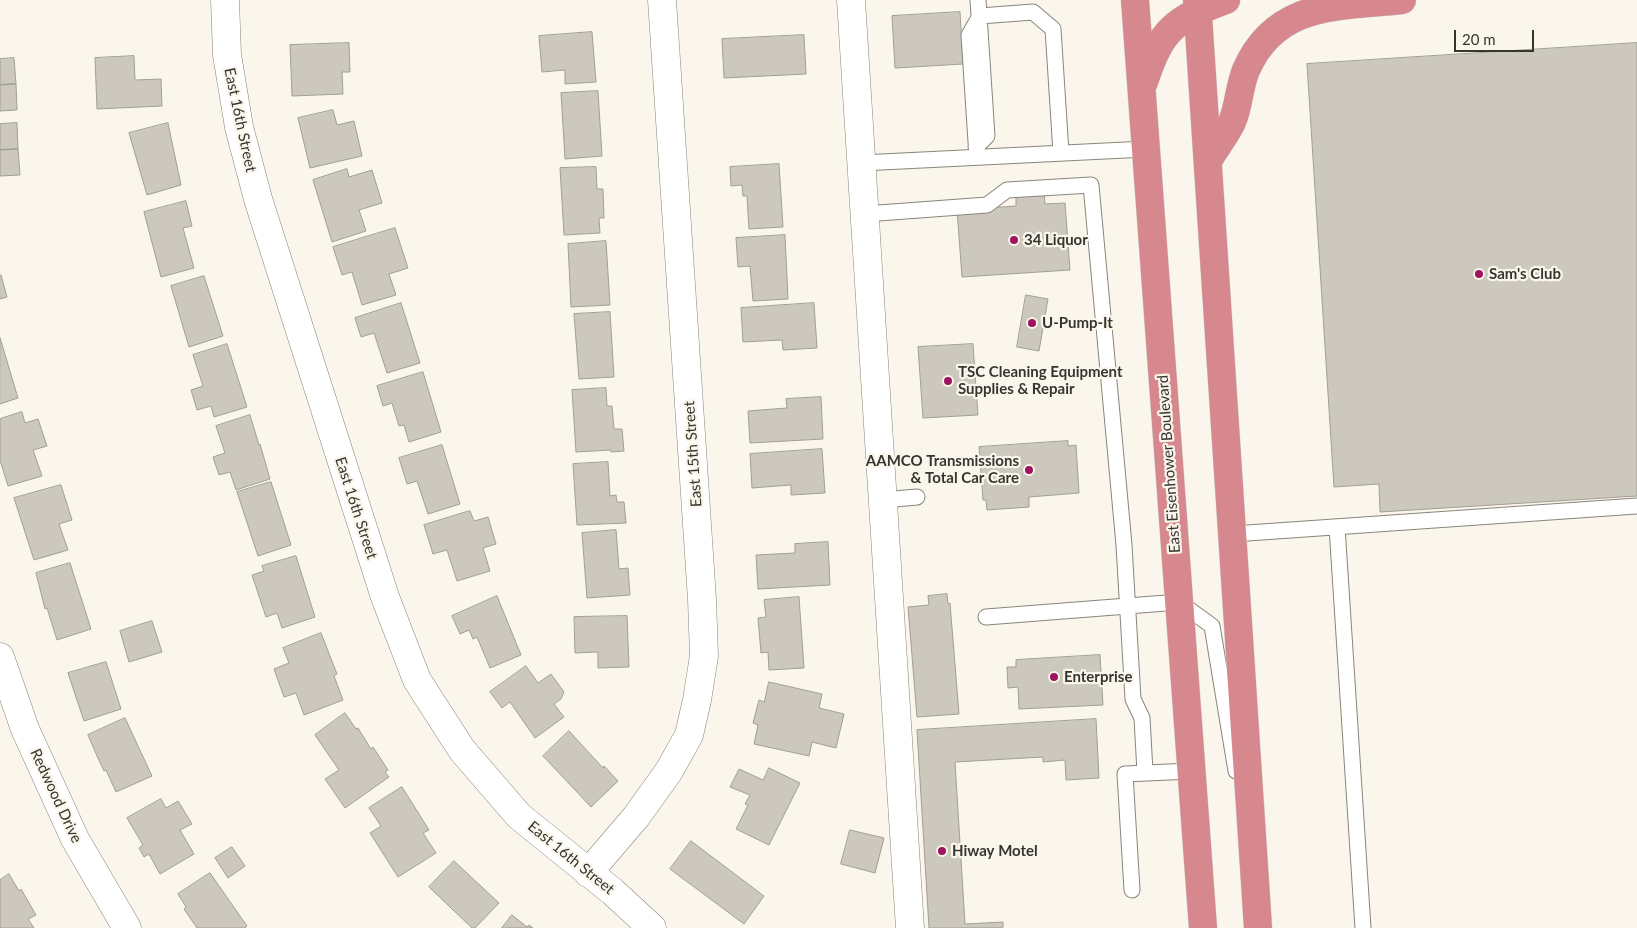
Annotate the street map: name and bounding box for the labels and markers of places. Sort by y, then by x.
place label: 34 Liquor [1024,231,1088,249]
marker: 34 Liquor [1008,234,1020,246]
place label: Sam's Club [1489,265,1561,283]
marker: Sam's Club [1473,268,1485,280]
place label: U-Pump-It [1042,314,1113,332]
marker: U-Pump-It [1026,317,1038,329]
place label: TSC Cleaning Equipment Supplies & Repair [958,363,1123,398]
marker: TSC Cleaning Equipment Supplies & Repair [942,375,954,387]
place label: AAMCO Transmissions & Total Car Care [866,452,1019,487]
marker: AAMCO Transmissions & Total Car Care [1023,464,1035,476]
place label: Enterprise [1064,668,1132,686]
marker: Enterprise [1048,671,1060,683]
place label: Hiway Motel [952,842,1038,860]
marker: Hiway Motel [936,845,948,857]

